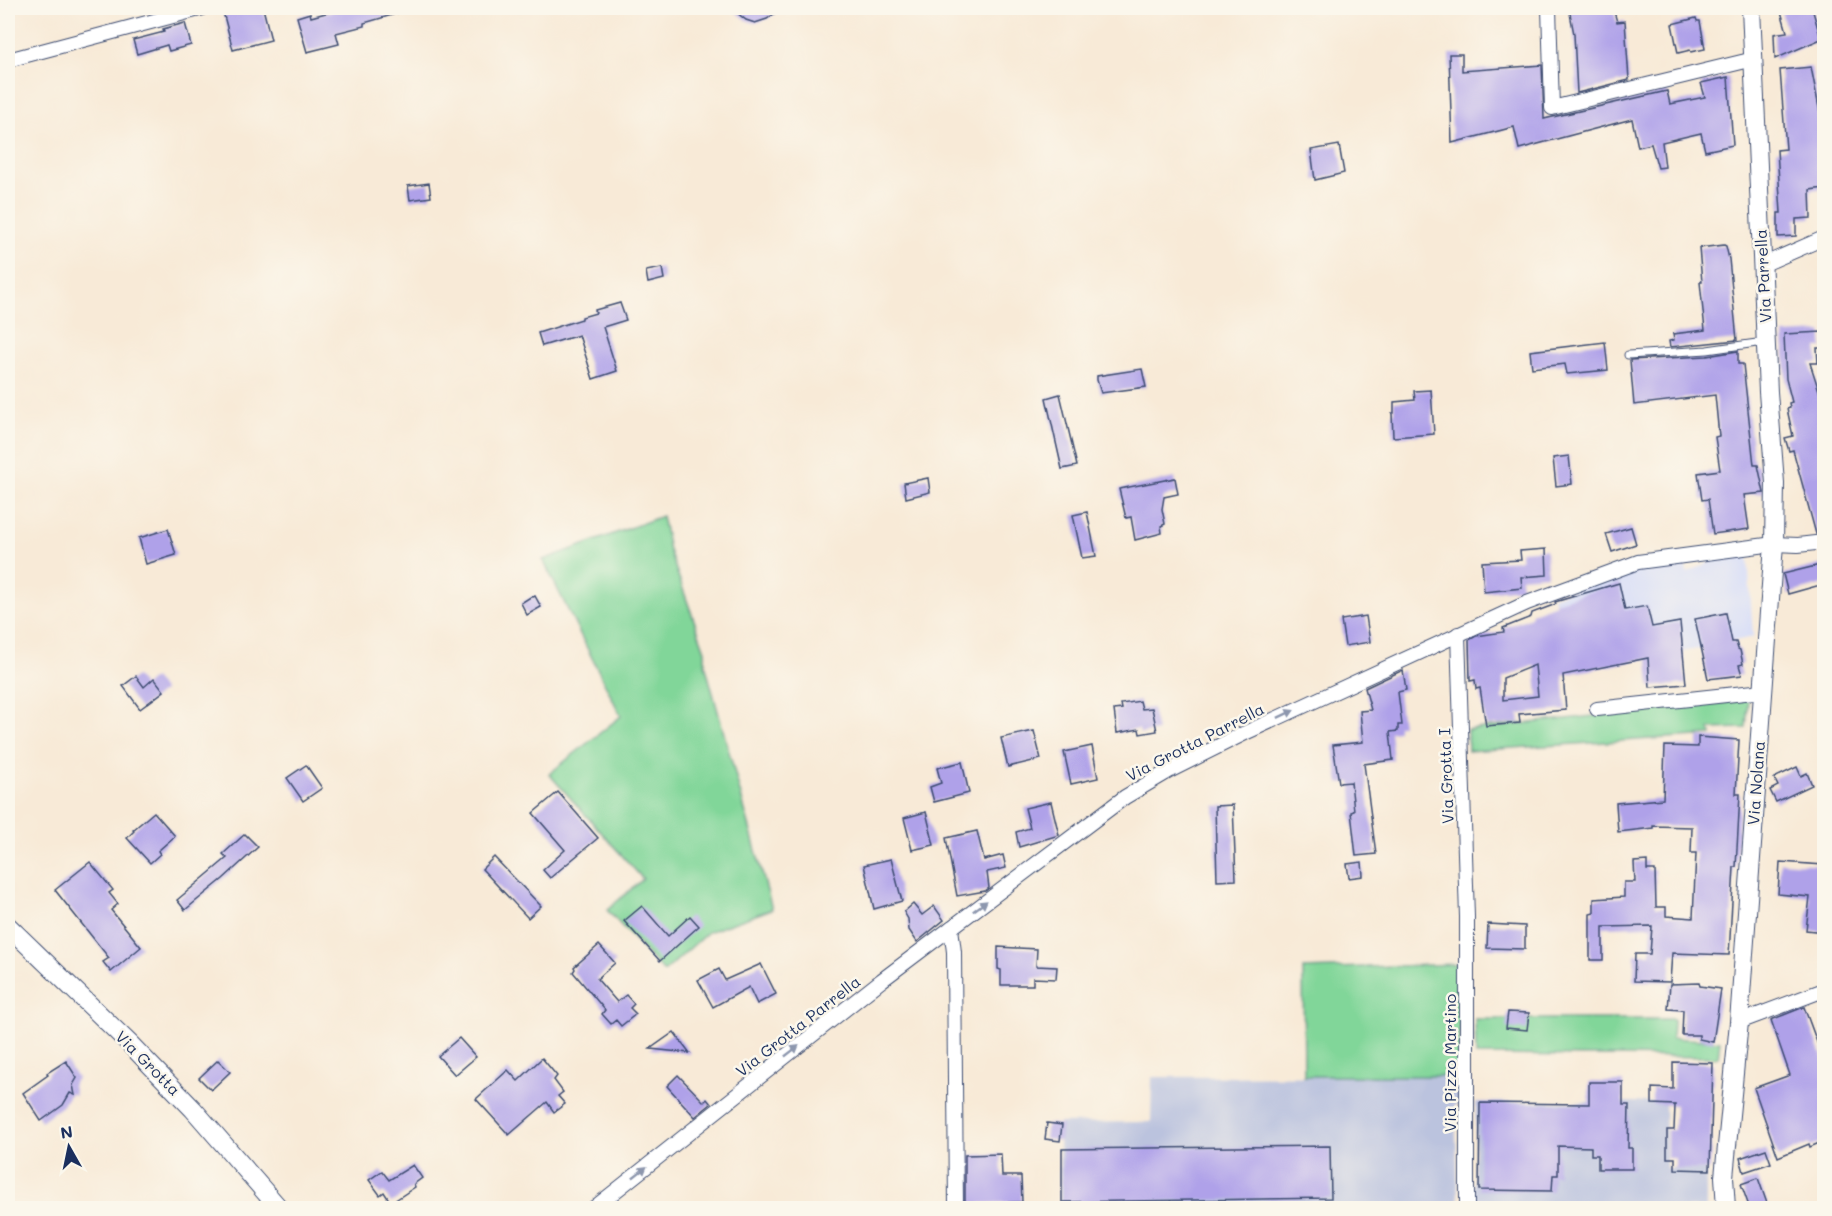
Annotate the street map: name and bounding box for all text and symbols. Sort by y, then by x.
street label: Via Parrella [1750,229,1775,324]
street label: Via Grotta Parrella [1122,698,1268,786]
one-way arrow [1278,709,1295,718]
street label: Via Grotta I [1433,728,1458,824]
street label: Via Nolana [1742,740,1769,826]
one-way arrow [972,900,988,913]
street label: Via Grotta Parrella [731,970,864,1081]
street label: Via Pizzo Martino [1439,994,1460,1132]
street label: Via Grotta [111,1026,185,1100]
one-way arrow [785,1046,800,1058]
north arrow [39,1117,99,1177]
text: N [59,1120,74,1143]
one-way arrow [632,1167,647,1179]

